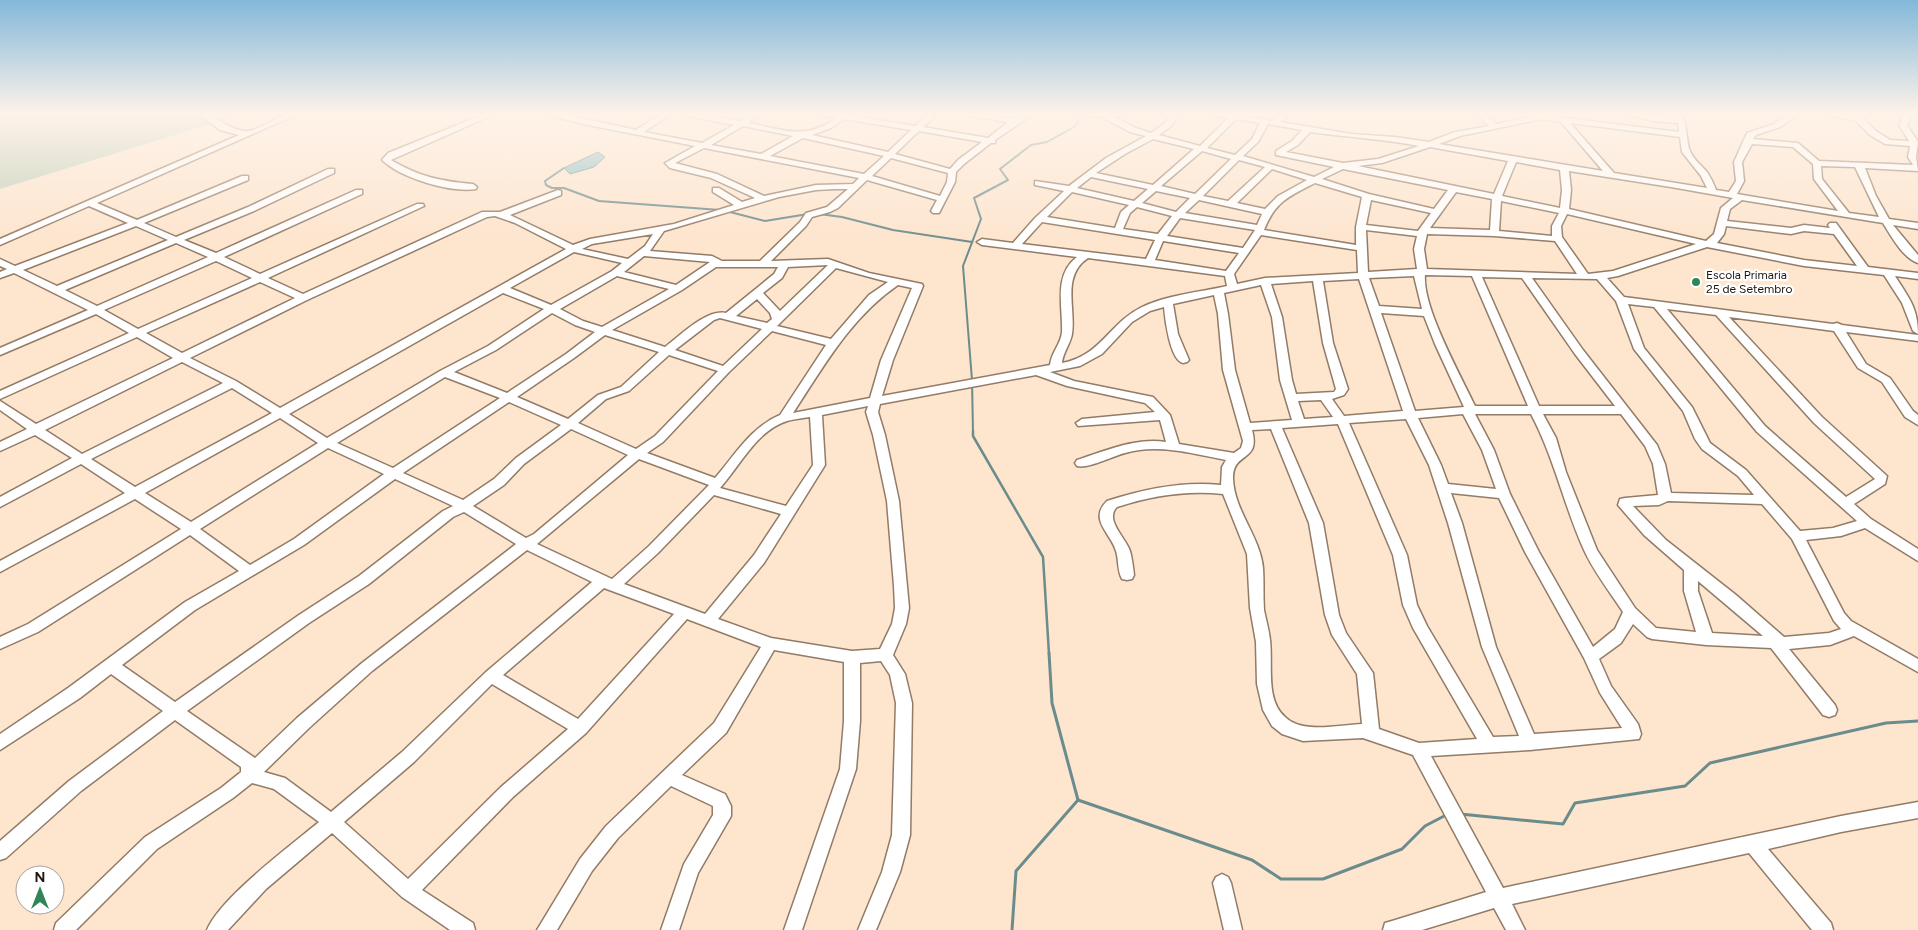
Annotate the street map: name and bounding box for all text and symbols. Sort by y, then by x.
place label: Escola Primaria 25 de Setembro [1706,268,1792,296]
marker: Escola Primaria 25 de Setembro [1690,276,1702,288]
north arrow [15,865,65,915]
text: N [35,869,45,886]

